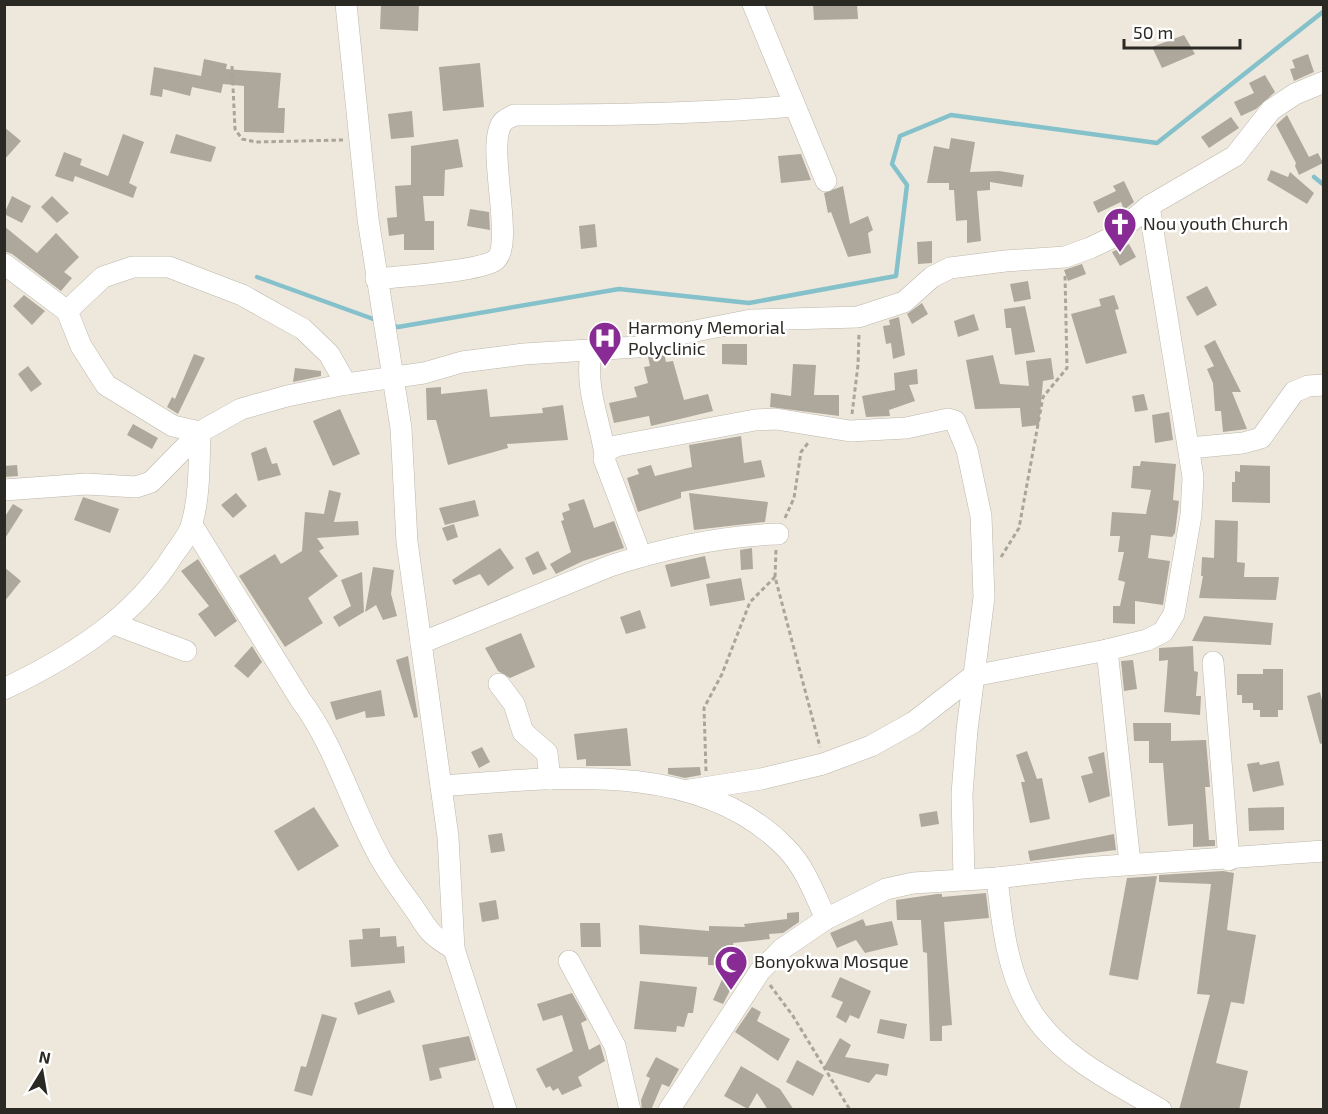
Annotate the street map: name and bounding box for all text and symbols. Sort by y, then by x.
scale bar [1124,12,1240,50]
text: 50 m [1133,21,1173,43]
church icon: Nou youth Church [1102,206,1138,253]
place label: Nou youth Church [1143,212,1288,234]
place label: Harmony Memorial Polyclinic [628,316,786,359]
hospital icon: Harmony Memorial Polyclinic [587,320,623,367]
mosque icon: Bonyokwa Mosque [713,944,749,991]
place label: Bonyokwa Mosque [754,950,909,972]
north arrow [12,1042,72,1102]
text: N [37,1046,52,1067]

